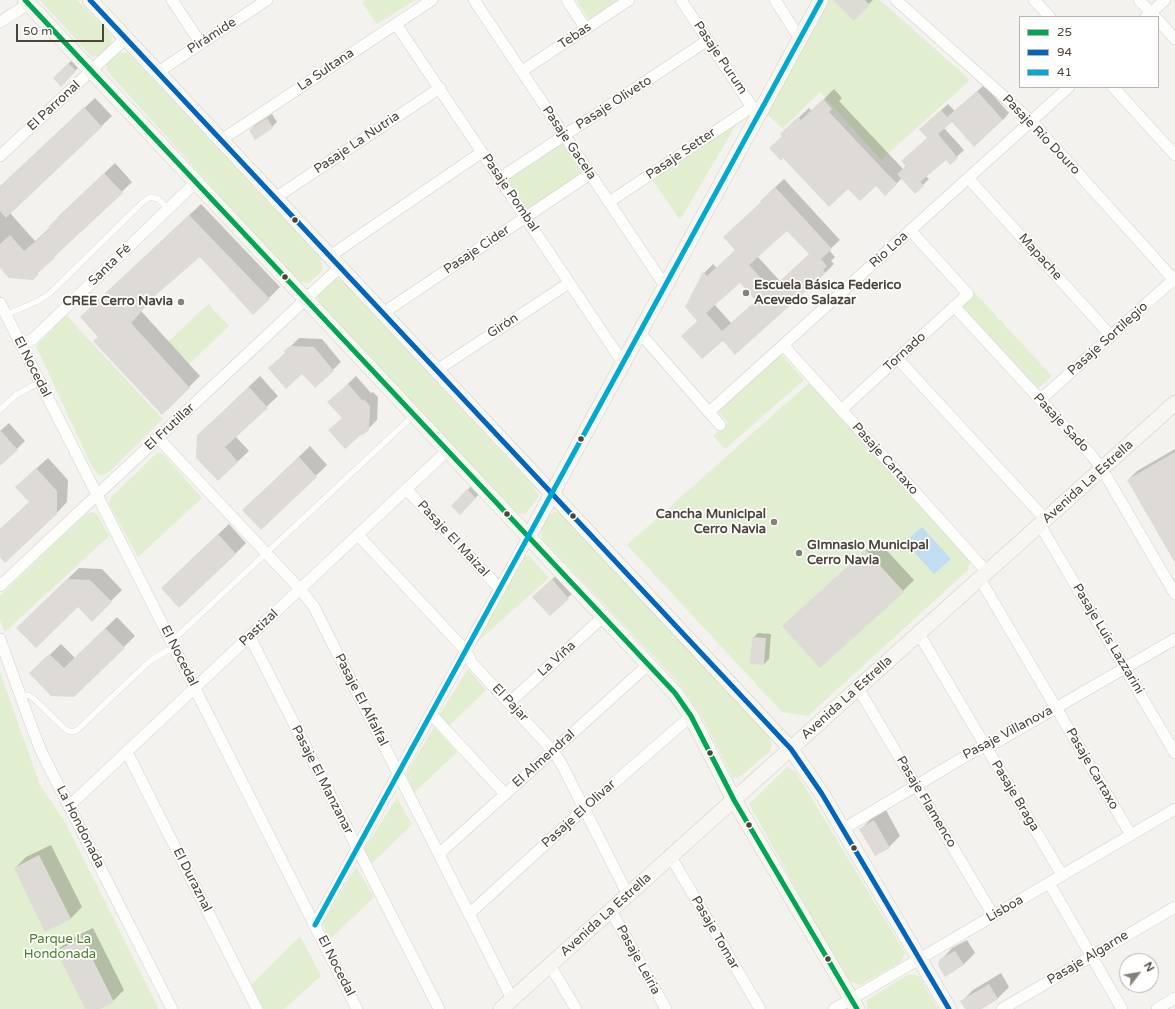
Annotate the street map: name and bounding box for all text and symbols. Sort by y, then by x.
street label: Pirámide [185,15,239,57]
scale bar [18,16,106,42]
legend [1019,16,1159,88]
street label: Tebas [556,19,594,53]
street label: Pasaje Purum [690,19,750,97]
text: 50 m [23,24,52,38]
text: 25 [1057,25,1072,39]
street label: La Sultana [295,45,357,95]
text: 94 [1057,45,1072,59]
text: 41 [1057,65,1072,79]
street label: Pasaje Oliveto [573,73,655,133]
street label: El Parronal [24,78,84,134]
street label: Pasaje Río Douro [999,92,1083,178]
street label: Pasaje Gacela [539,103,599,183]
street label: Pasaje La Nutria [311,109,403,177]
street label: Pasaje Setter [643,125,719,183]
street label: Pasaje Pombal [478,151,542,235]
unlabelled marker [290,215,300,225]
street label: Pasaje Cider [441,222,513,278]
street label: Río Loa [867,229,911,271]
street label: Mapache [1015,230,1065,284]
street label: Santa Fé [85,241,135,289]
unlabelled marker [280,272,290,282]
place label: Escuela Básica Federico Acevedo Salazar [754,278,901,309]
marker: Escuela Básica Federico Acevedo Salazar [741,288,751,298]
place label: CREE Cerro Navia [62,294,173,310]
marker: CREE Cerro Navia [176,297,186,307]
street label: Pasaje Sortilegio [1065,299,1151,379]
street label: Girón [485,310,521,342]
street label: Tornado [881,329,929,375]
street label: El Nocedal [10,334,54,400]
street label: Pasaje Sado [1030,390,1092,456]
street label: El Frutillar [142,400,198,454]
street label: Pasaje Cartaxo [849,420,921,498]
unlabelled marker [576,434,586,444]
street label: Avenida La Estrella [1039,437,1137,527]
street label: Pasaje El Maizal [414,498,492,580]
place label: Cancha Municipal Cerro Navia [656,507,766,538]
unlabelled marker [502,509,512,519]
unlabelled marker [568,511,578,521]
marker: Cancha Municipal Cerro Navia [769,517,779,527]
place label: GImnasio Municipal Cerro Navia [807,538,929,569]
marker: GImnasio Municipal Cerro Navia [794,548,804,558]
street label: Pasaje Luis Lazzarini [1069,581,1147,697]
street label: Pastizal [236,606,282,650]
street label: El Nocedal [157,623,201,689]
street label: La Viña [535,638,579,680]
street label: Pasaje El Alfalfal [331,651,391,749]
street label: Avenida La Estrella [798,653,896,743]
street label: El Pajar [489,681,531,725]
street label: Pasaje Villanova [961,703,1055,763]
street label: Pasaje El Manzanar [288,723,356,837]
street label: Pasaje Cartaxo [1062,725,1122,813]
street label: El Almendral [510,727,578,791]
unlabelled marker [705,748,715,758]
street label: Pasaje Flamenco [893,754,959,850]
street label: Pasaje Braga [988,758,1042,834]
street label: Pasaje El Olivar [539,777,619,851]
street label: La Hondonada [53,783,107,871]
unlabelled marker [744,820,754,830]
unlabelled marker [849,843,859,853]
street label: El Duraznal [169,845,215,915]
street label: Avenida La Estrella [557,870,655,960]
street label: Lisboa [984,892,1026,926]
street label: Pasaje Tomar [688,893,742,973]
street label: Pasaje Leiria [613,923,663,997]
street label: Pasaje Algarne [1045,928,1131,988]
park label: Parque La Hondonada [24,932,96,963]
street label: El Nocedal [314,933,358,999]
north arrow [1119,953,1159,993]
unlabelled marker [823,954,833,964]
text: N [1141,960,1157,974]

